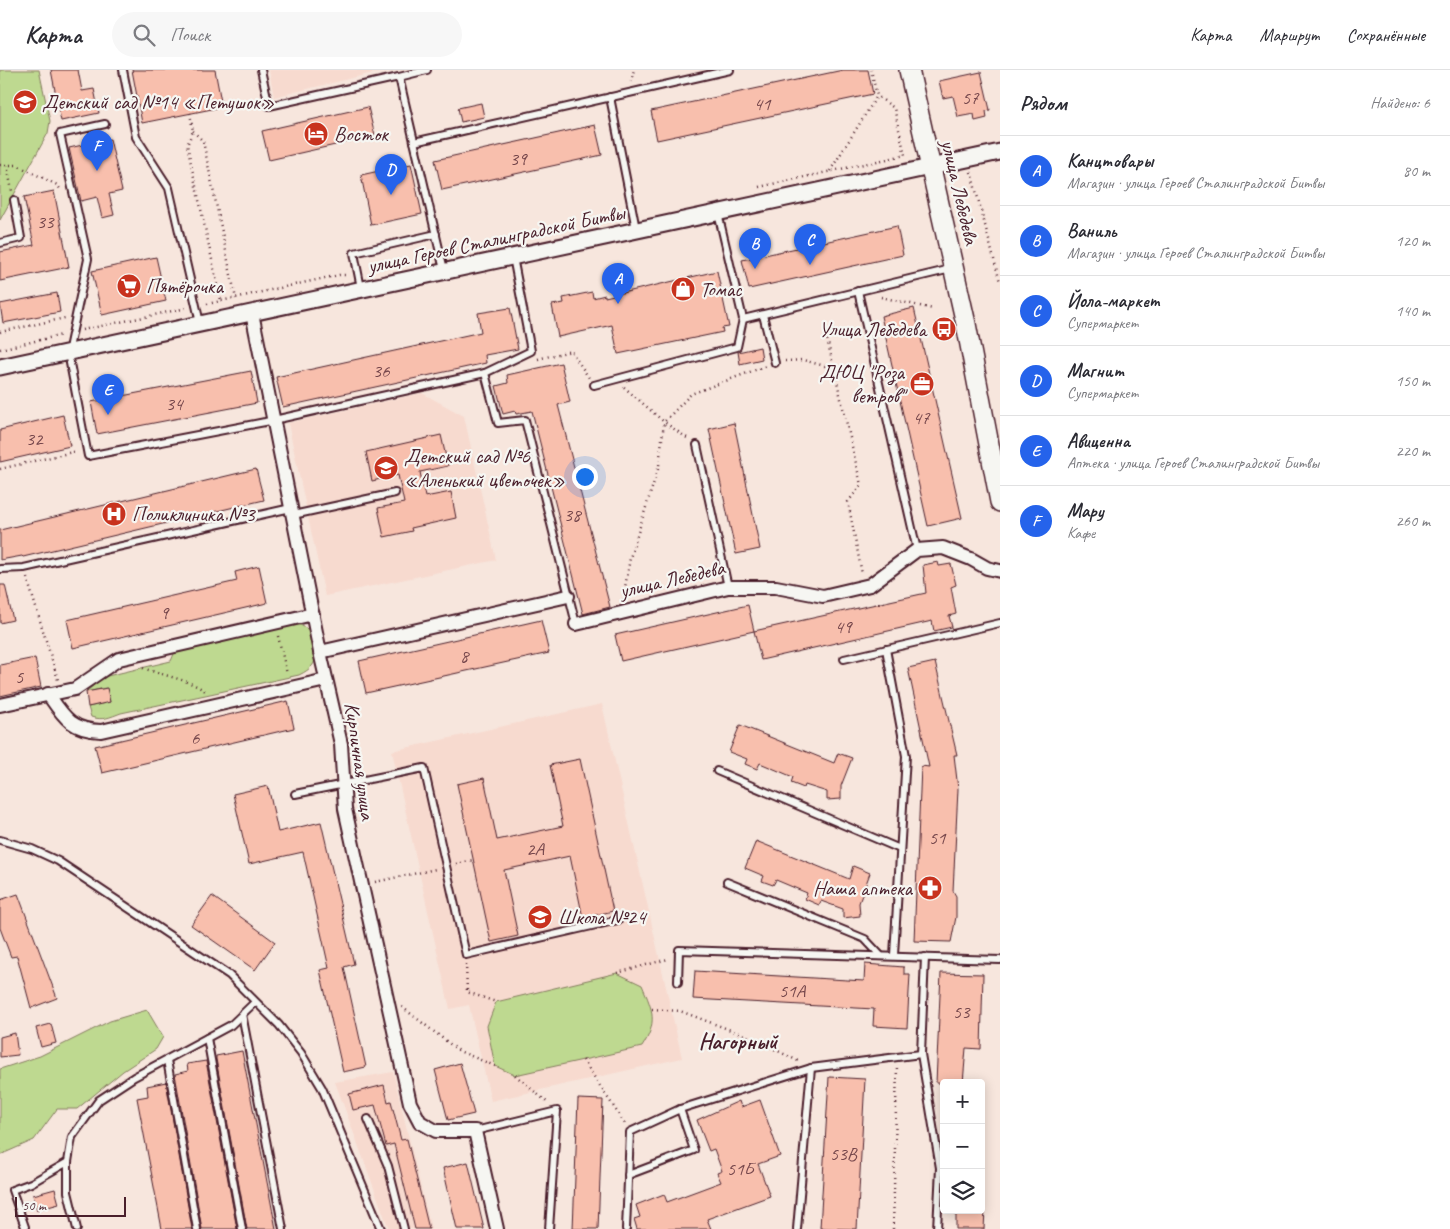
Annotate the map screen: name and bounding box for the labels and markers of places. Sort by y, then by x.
school or university icon: Детский сад №14 «Петушок» [12,89,38,115]
place label: Детский сад №14 «Петушок» [42,89,275,115]
hotel icon: Восток [303,121,329,147]
place label: Восток [334,121,389,147]
pin: F [81,130,113,171]
pin: D [375,154,407,195]
pin: C [794,224,826,265]
pin: B [739,228,771,269]
pin: A [602,263,634,304]
supermarket icon: Пятёрочка [116,273,142,299]
place label: Пятёрочка [146,273,225,299]
shop icon: Томас [670,276,696,302]
place label: Томас [700,276,743,302]
place label: Улица Лебедева [819,316,928,342]
bus stop icon: Улица Лебедева [931,316,957,342]
place label: ДЮЦ "Роза ветров" [819,359,908,409]
office icon: ДЮЦ "Роза ветров" [909,371,935,397]
pin: E [92,374,124,415]
place label: Детский сад №6 «Аленький цветочек» [404,443,565,493]
school or university icon: Детский сад №6 «Аленький цветочек» [373,455,399,481]
hospital icon: Поликлиника №3 [101,501,127,527]
place label: Поликлиника №3 [132,501,256,527]
place label: Наша аптека [813,875,914,901]
pharmacy icon: Наша аптека [917,875,943,901]
school or university icon: Школа №24 [527,904,553,930]
place label: Школа №24 [558,904,648,930]

